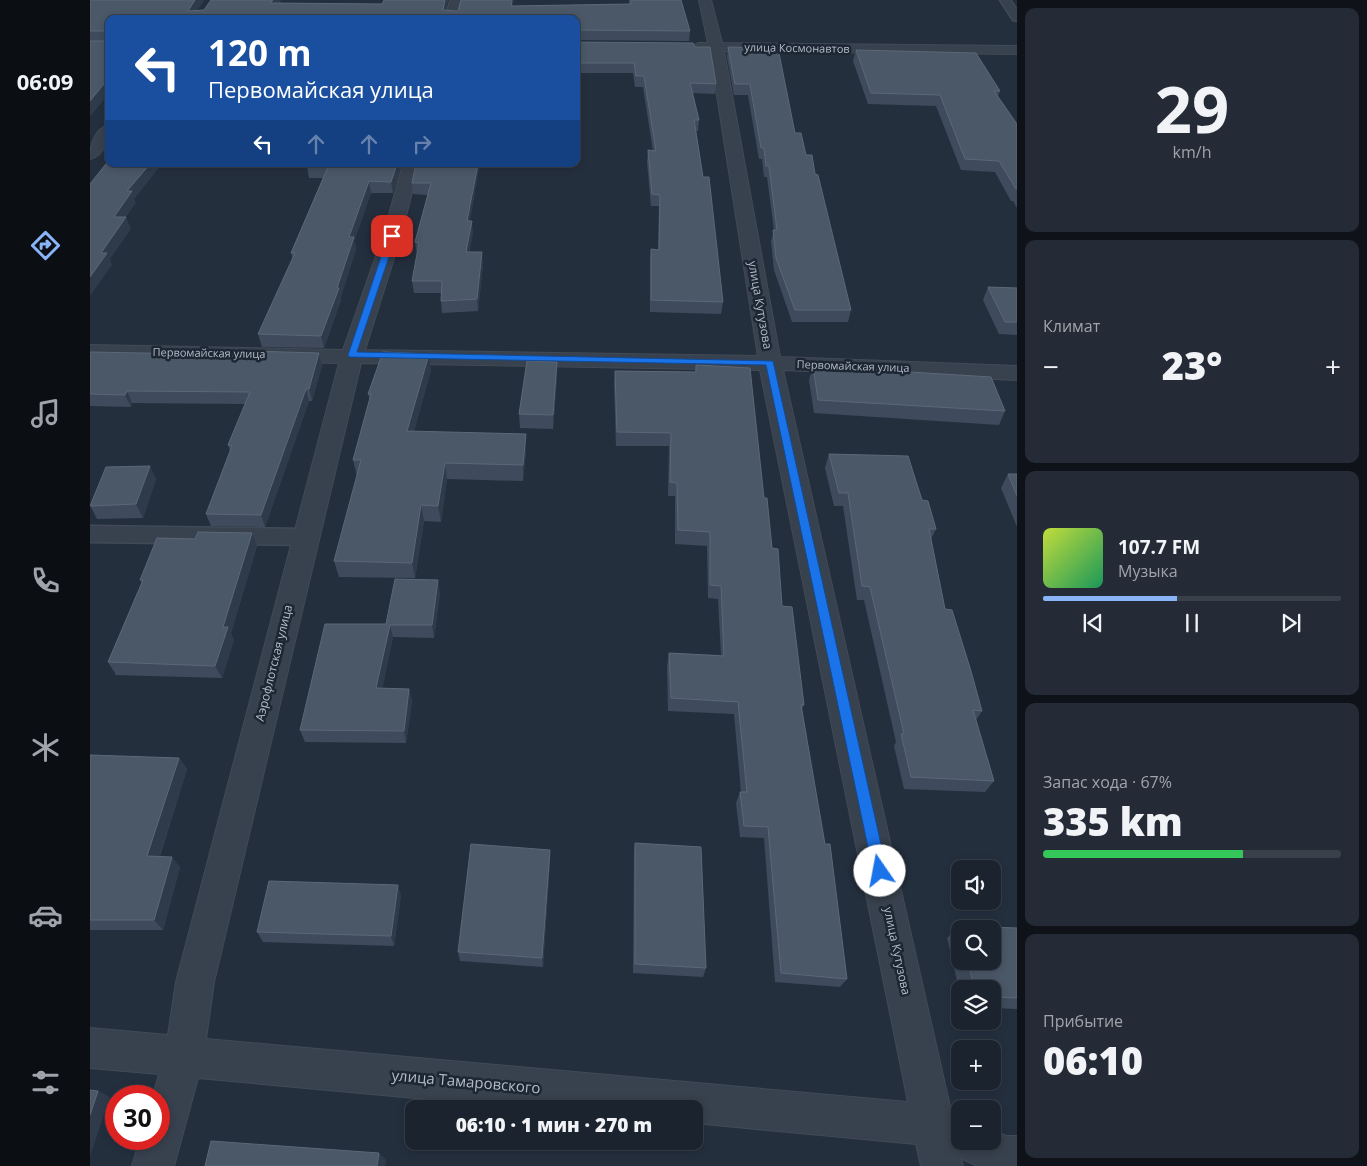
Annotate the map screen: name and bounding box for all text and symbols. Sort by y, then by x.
text: 120 m [208,29,312,76]
icon: left [125,35,190,100]
street label: улица Космонавтов [744,39,850,56]
text: 29 [1155,64,1229,152]
text: 06:09 [17,66,73,96]
text: Первомайская улица [208,74,434,104]
icon: left [249,130,277,158]
icon: ahead [302,130,330,158]
icon: ahead [355,130,383,158]
icon: right [408,130,436,158]
text: km/h [1173,141,1211,163]
pin [371,215,413,257]
icon: arrive [378,222,406,250]
icon: directions [28,228,63,263]
street label: улица Кутузова [744,259,777,350]
text: Климат [1043,315,1100,337]
text: 23° [1162,339,1222,391]
street label: Первомайская улица [152,344,266,361]
text: − [1043,347,1059,385]
text: + [1325,347,1341,385]
street label: Первомайская улица [796,356,910,375]
icon: music [28,396,63,431]
text: 107.7 FM [1118,534,1200,560]
text: Музыка [1118,560,1178,582]
icon: phone [28,563,63,598]
street label: Аэрофлотская улица [251,603,296,723]
icon: previous [1079,609,1107,637]
icon: pause [1178,609,1206,637]
icon: next [1277,609,1305,637]
icon: climate [28,730,63,765]
text: Запас хода · 67% [1043,771,1172,793]
text: 335 km [1043,795,1183,847]
position arrow [853,844,905,896]
map controls [951,860,1001,1150]
button: sound [951,860,1001,910]
icon: car [28,898,63,933]
street label: улица Кутузова [880,905,915,996]
button: search [951,920,1001,970]
button: layers [951,980,1001,1030]
text: Прибытие [1043,1010,1123,1032]
text: 06:10 [1043,1034,1143,1086]
button: + [951,1040,1001,1090]
icon: filters [28,1065,63,1100]
street label: улица Тамаровского [391,1065,541,1097]
speed limit sign: 30 [105,1085,170,1150]
button: − [951,1100,1001,1150]
text: 06:10 · 1 мин · 270 m [456,1112,652,1138]

